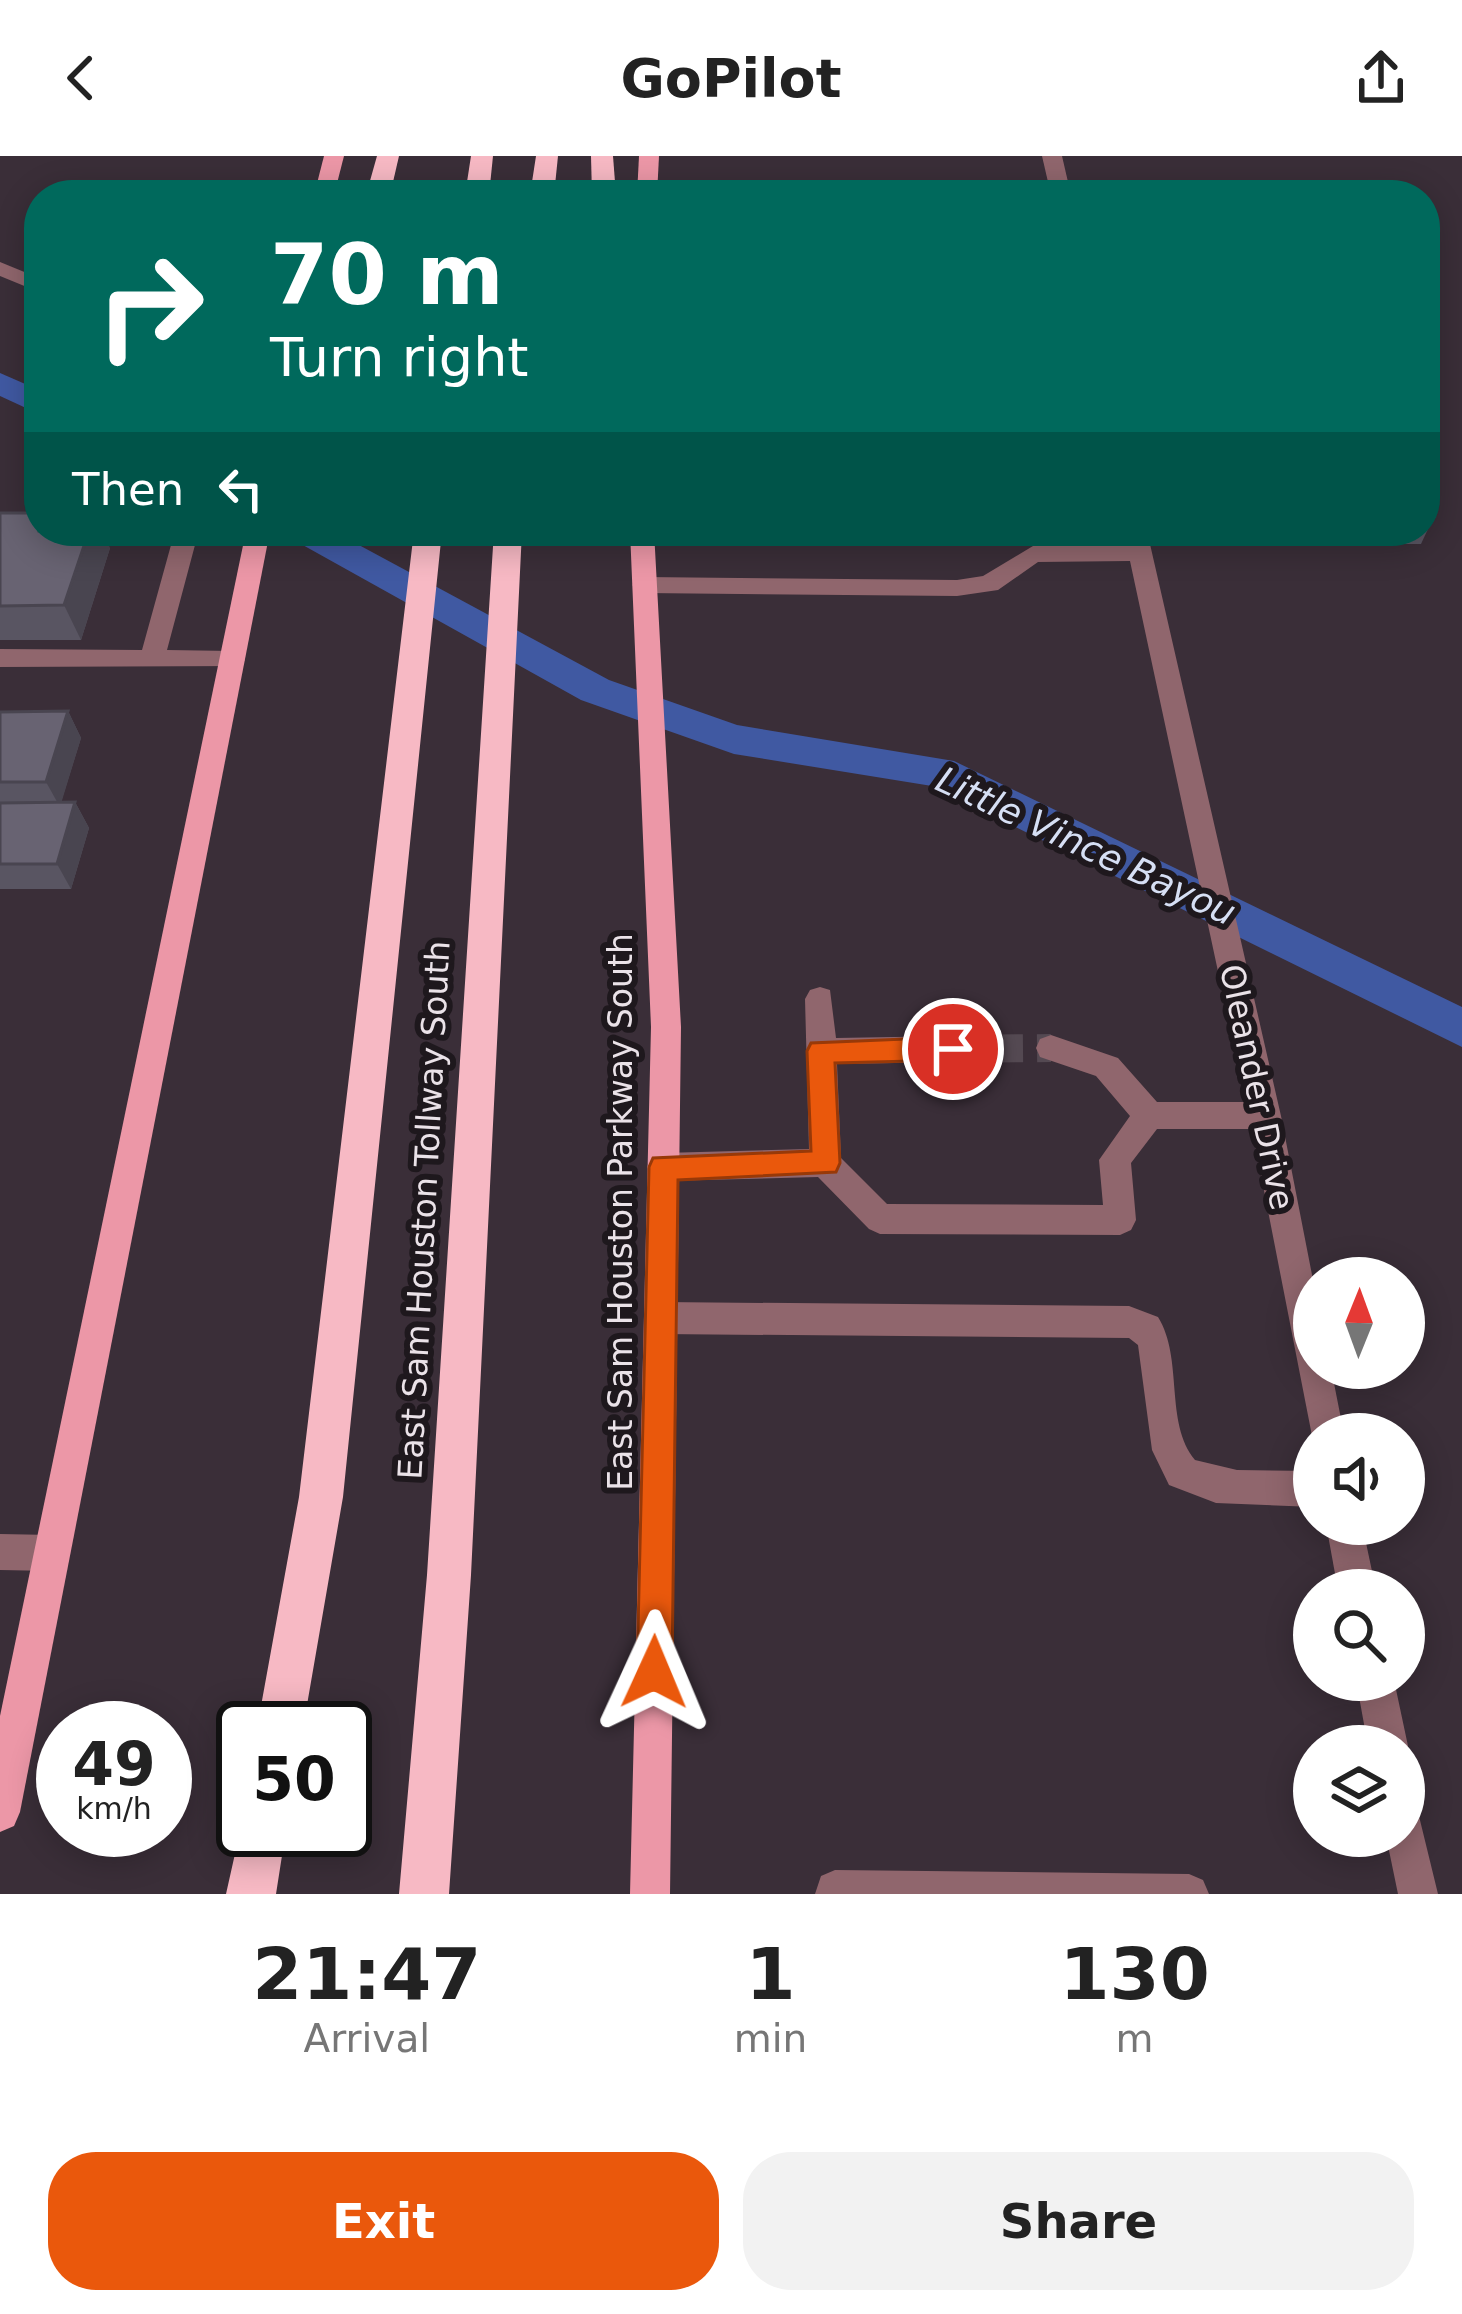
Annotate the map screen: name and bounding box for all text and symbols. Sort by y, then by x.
icon: back [48,45,114,111]
icon: share [1348,45,1414,111]
text: GoPilot [621,47,841,110]
text: 70 m [270,226,504,324]
icon: right [72,228,228,384]
text: Turn right [270,326,529,389]
icon: left [208,456,274,522]
text: Then [72,463,184,516]
water label: Little Vince Bayou [930,759,1242,933]
street label: East Sam Houston Parkway South [601,933,640,1491]
street label: East Sam Houston Tollway South [390,940,458,1480]
street label: Oleander Drive [1212,961,1302,1213]
pin [902,998,1004,1100]
icon: arrive [920,1016,986,1082]
north arrow [1293,1257,1425,1389]
map controls [1293,1257,1425,1857]
button: sound [1293,1413,1425,1545]
button: search [1293,1569,1425,1701]
position arrow [591,1609,717,1735]
speed limit sign: 50 [216,1701,372,1857]
button: layers [1293,1725,1425,1857]
text: 49 [72,1729,156,1799]
text: km/h [76,1791,152,1826]
text: 21:47 [252,1932,481,2016]
text: 1 [745,1932,795,2016]
text: 130 [1059,1932,1210,2016]
text: Arrival [303,2016,430,2061]
text: min [734,2016,807,2061]
text: m [1116,2016,1154,2061]
button: Exit [48,2152,719,2290]
button: Share [743,2152,1414,2290]

